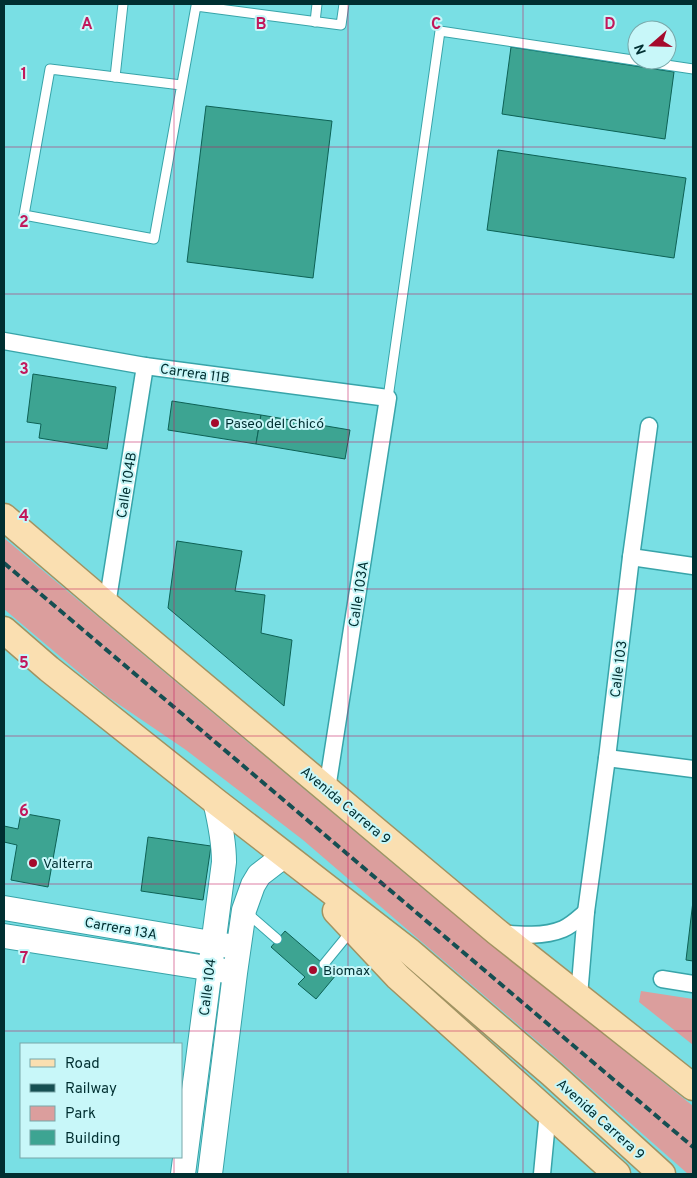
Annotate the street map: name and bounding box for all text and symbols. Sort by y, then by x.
text: A [81,15,93,35]
text: B [255,15,267,35]
text: C [431,15,441,35]
text: D [604,15,616,35]
north arrow [627,20,677,70]
text: N [631,41,651,57]
text: 1 [21,65,27,85]
text: 2 [19,213,29,233]
text: 3 [19,360,29,380]
street label: Carrera 11B [159,361,231,388]
place label: Paseo del Chicó [225,416,324,433]
marker: Paseo del Chicó [209,417,221,429]
street label: Calle 104B [114,451,141,519]
text: 4 [19,507,29,527]
street label: Calle 103A [346,560,373,628]
street label: Calle 103 [608,640,631,699]
text: 5 [19,654,29,674]
street label: Avenida Carrera 9 [296,763,394,849]
text: 6 [19,802,29,822]
place label: Valterra [43,856,93,873]
marker: Valterra [27,857,39,869]
street label: Carrera 13A [83,915,158,944]
text: 7 [20,949,28,969]
street label: Calle 104 [197,958,220,1017]
place label: Biomax [323,963,370,980]
marker: Biomax [307,964,319,976]
legend [20,1043,182,1158]
text: Road [65,1055,100,1074]
street label: Avenida Carrera 9 [553,1076,647,1164]
text: Railway [65,1080,117,1099]
text: Park [65,1105,96,1124]
text: Building [65,1130,120,1149]

